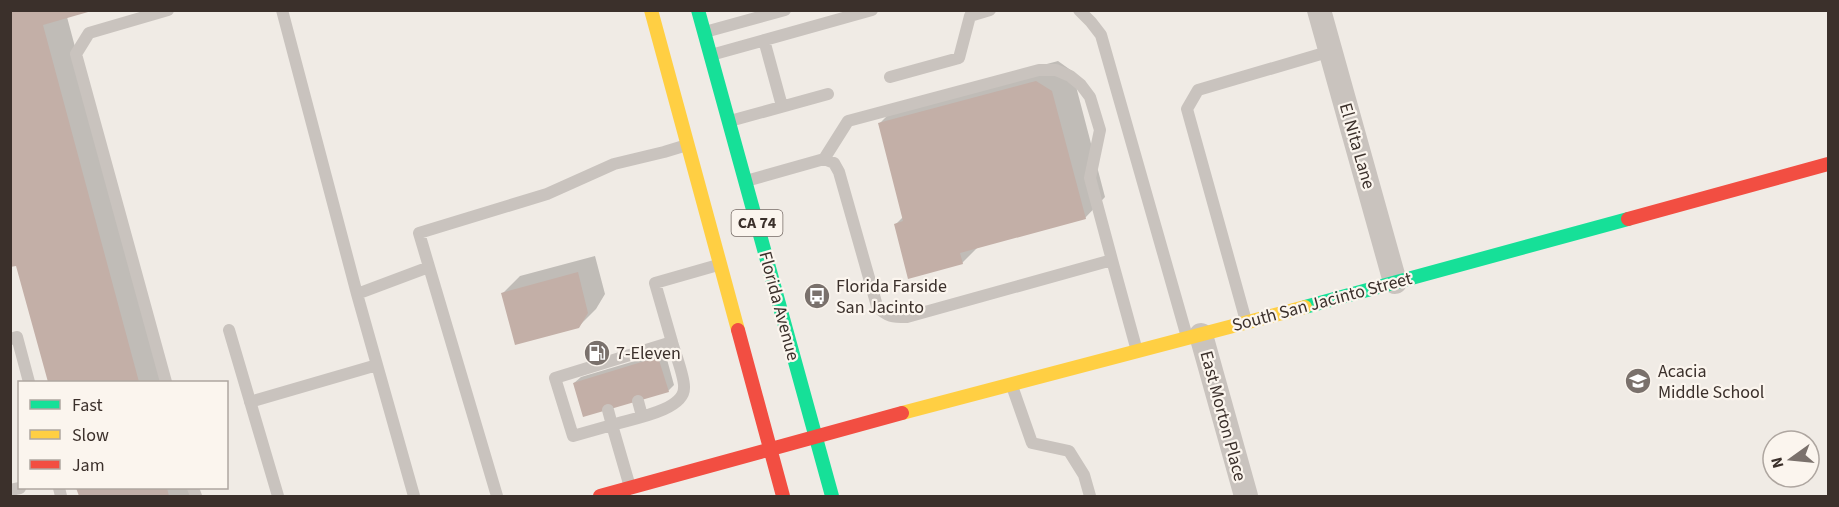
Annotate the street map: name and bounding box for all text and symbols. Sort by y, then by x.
street label: El Nita Lane [1333,100,1381,192]
road number: CA 74 [732,210,783,236]
street label: Florida Avenue [752,249,806,363]
street label: South San Jacinto Street [1229,266,1415,338]
place label: Florida Farside San Jacinto [836,274,947,320]
bus stop icon: Florida Farside San Jacinto [802,281,832,311]
fuel station icon: 7-Eleven [582,338,612,368]
place label: 7-Eleven [616,341,681,366]
street label: East Morton Place [1194,348,1252,484]
place label: Acacia Middle School [1658,359,1764,405]
school or university icon: Acacia Middle School [1623,366,1653,396]
legend [18,381,228,489]
text: Fast [72,393,103,418]
text: Slow [72,423,109,448]
north arrow [1761,429,1821,489]
text: Jam [72,453,105,478]
text: N [1765,455,1789,471]

